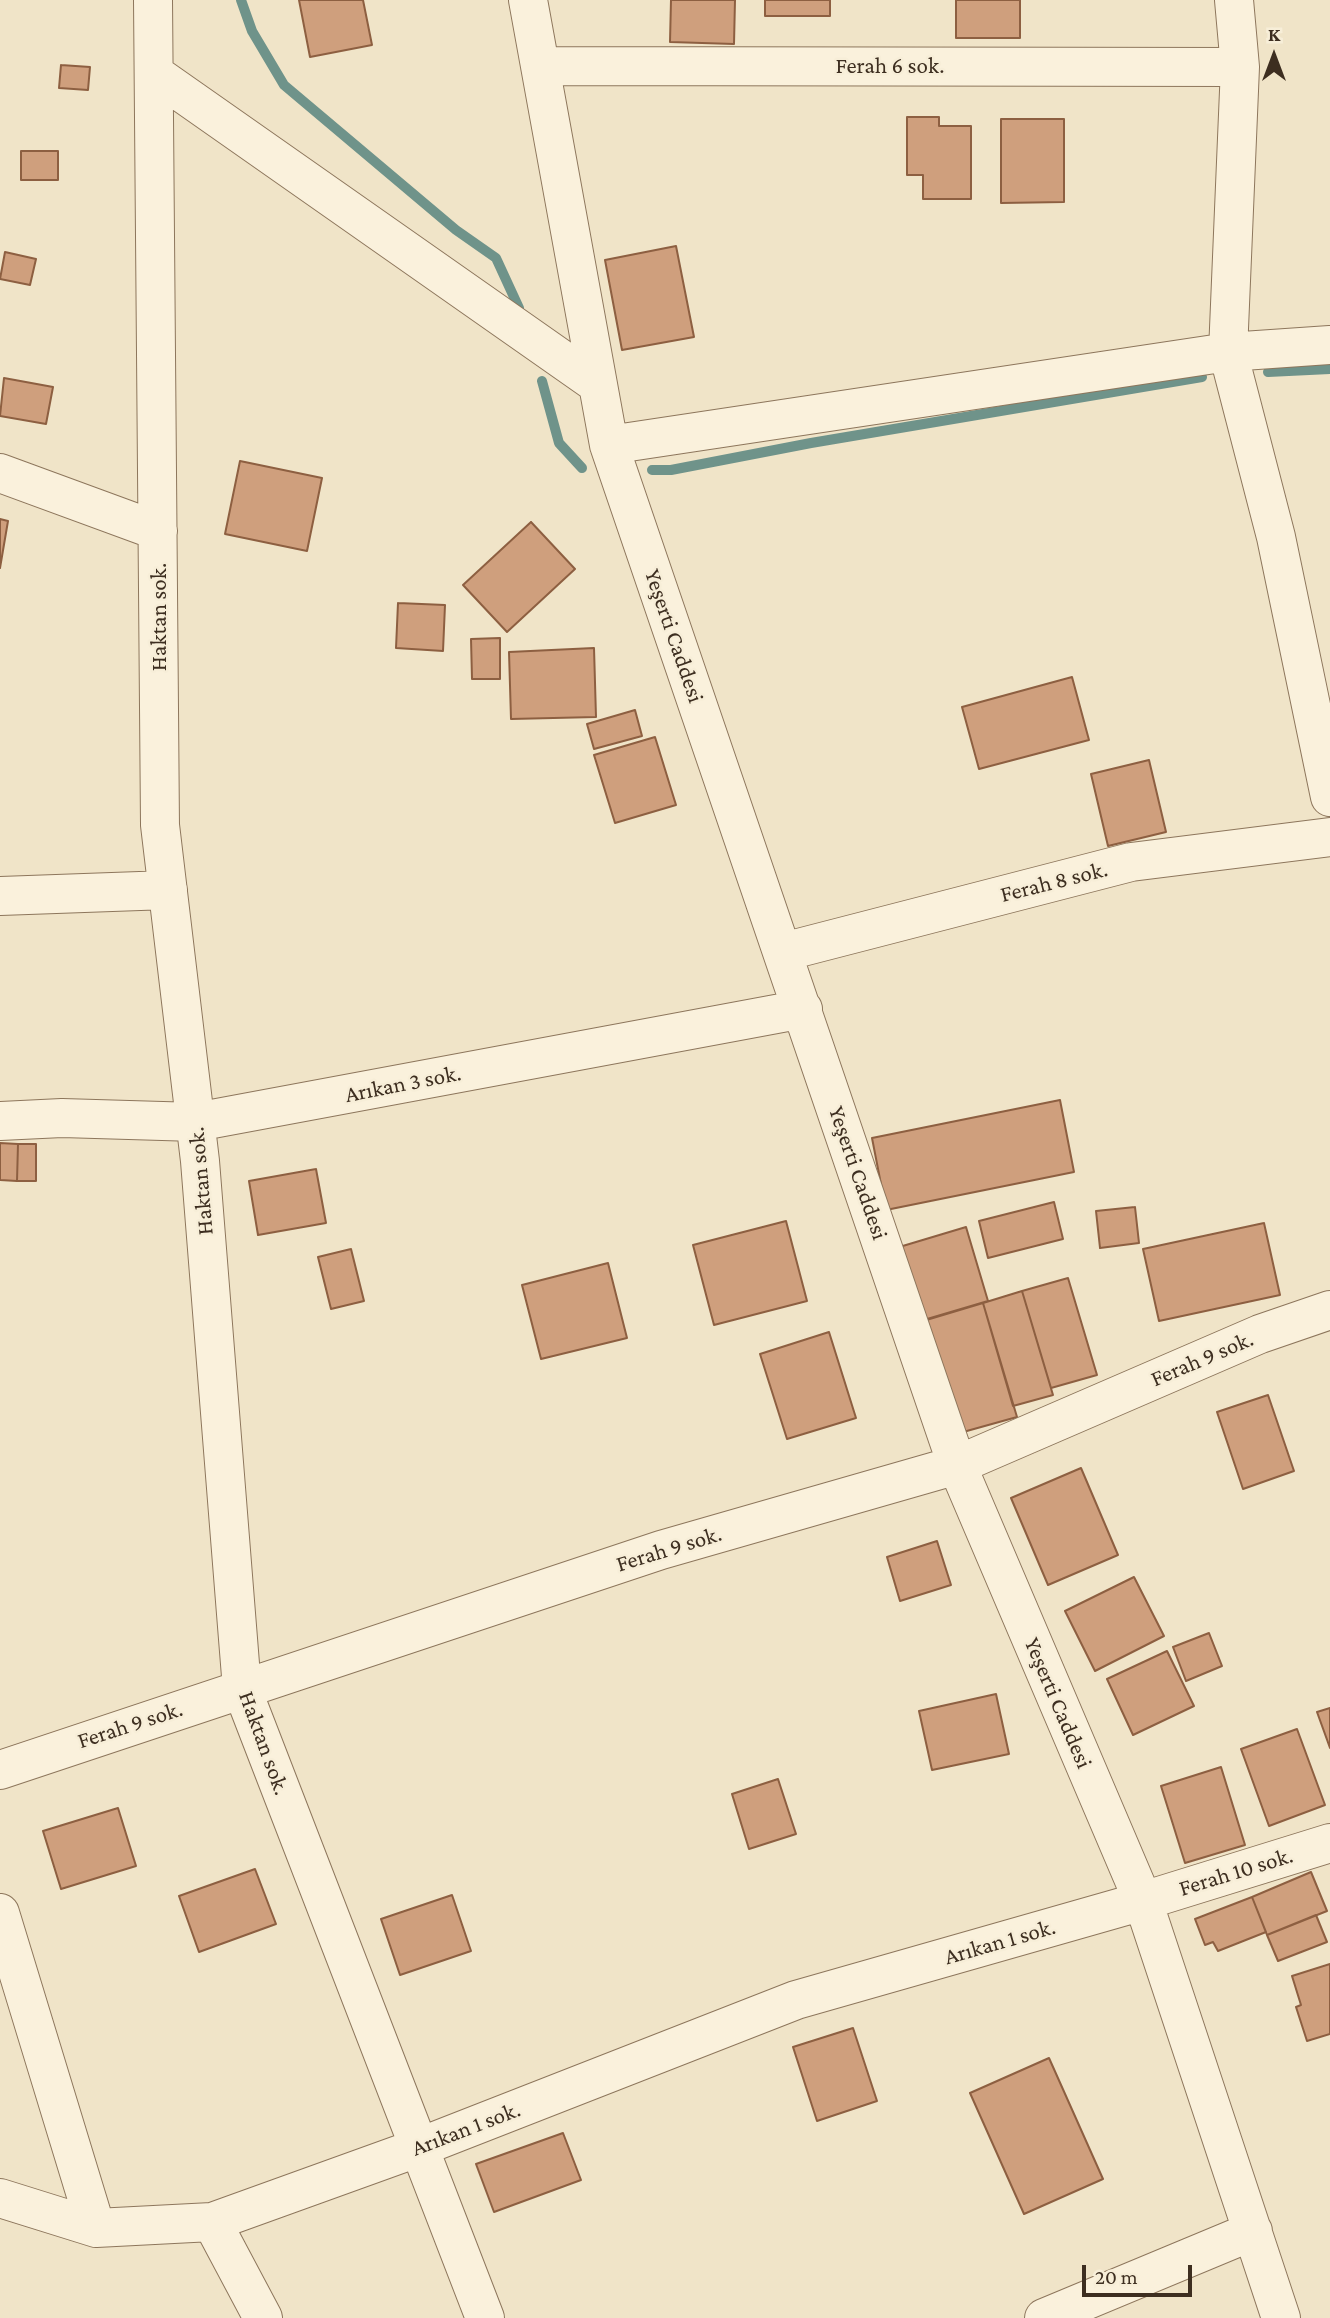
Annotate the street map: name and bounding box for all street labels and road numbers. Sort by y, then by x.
street label: Ferah 6 sok. [836,52,944,80]
street label: Haktan sok. [145,563,173,671]
street label: Yeşerti Caddesi [638,566,710,706]
street label: Ferah 8 sok. [998,855,1110,909]
street label: Arıkan 3 sok. [343,1059,463,1109]
street label: Yeşerti Caddesi [822,1103,894,1243]
street label: Haktan sok. [183,1126,219,1236]
street label: Ferah 9 sok. [1147,1325,1257,1393]
street label: Ferah 9 sok. [613,1520,725,1578]
street label: Yeşerti Caddesi [1018,1633,1098,1773]
street label: Haktan sok. [232,1687,296,1799]
street label: Ferah 9 sok. [74,1695,186,1755]
street label: Ferah 10 sok. [1176,1842,1296,1902]
street label: Arıkan 1 sok. [941,1913,1059,1971]
street label: Arıkan 1 sok. [408,2096,524,2162]

